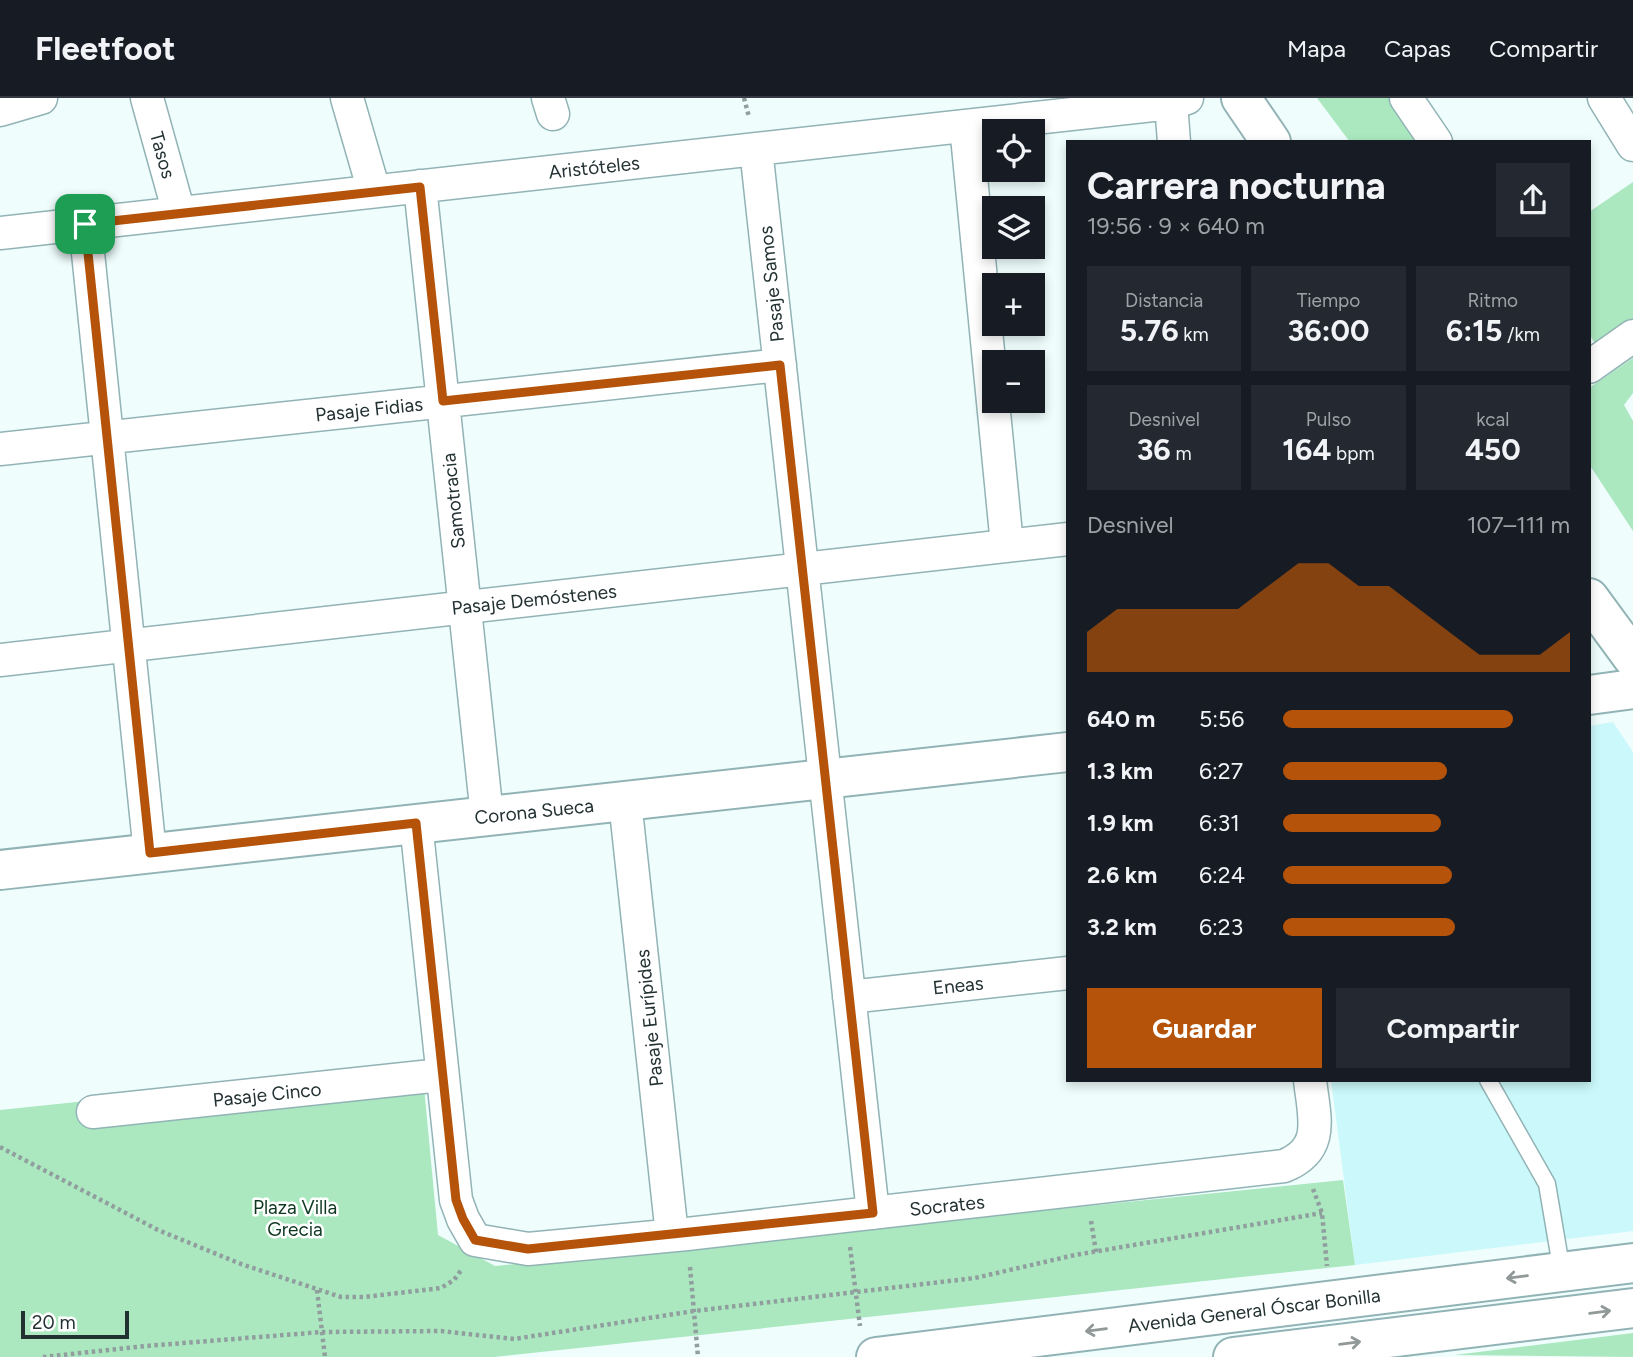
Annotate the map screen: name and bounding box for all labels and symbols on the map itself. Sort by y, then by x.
street label: Tasos [145,129,180,181]
street label: Aristóteles [547,151,641,184]
pin [55,194,115,254]
street label: Pasaje Samos [754,225,789,343]
street label: Pasaje Fidias [314,392,424,427]
street label: Samotracia [437,452,470,550]
street label: Pasaje Demóstenes [450,579,618,620]
street label: Corona Sueca [473,794,595,829]
street label: Pasaje Eurípides [631,948,668,1088]
street label: Eneas [932,971,985,1000]
street label: Pasaje Cinco [212,1077,323,1112]
street label: Socrates [908,1190,986,1221]
park label: Plaza Villa Grecia [253,1196,337,1241]
one-way arrow [1506,1271,1528,1284]
street label: Avenida General Óscar Bonilla [1126,1284,1382,1337]
one-way arrow [1588,1305,1611,1318]
scale bar [21,1308,130,1340]
one-way arrow [1086,1323,1108,1336]
one-way arrow [1338,1336,1360,1349]

